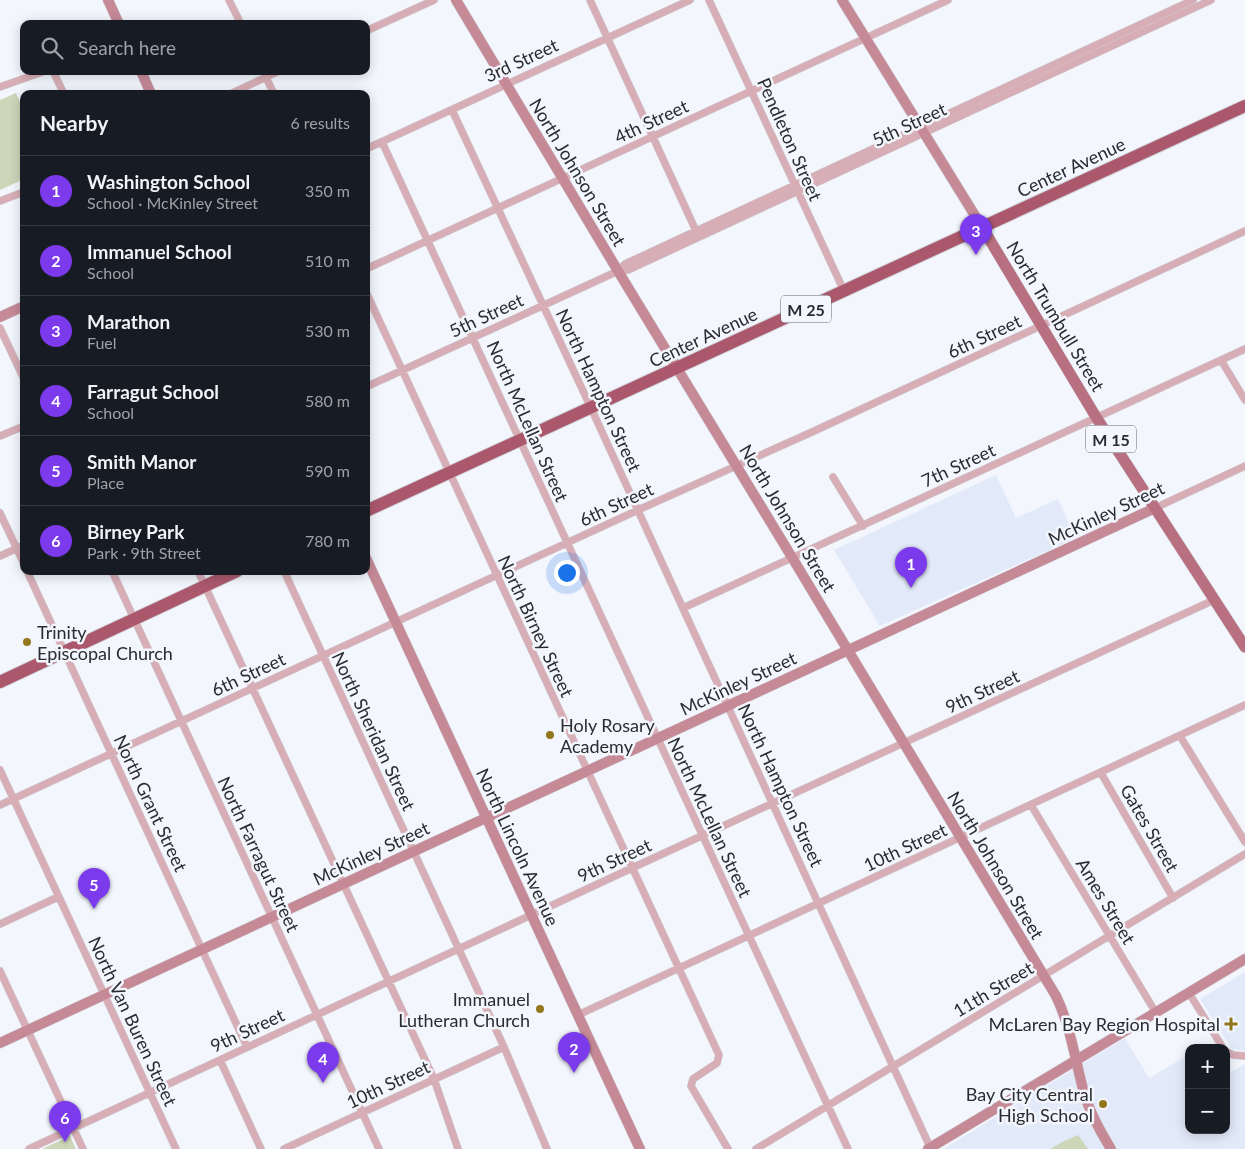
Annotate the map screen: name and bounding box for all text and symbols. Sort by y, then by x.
search box [20,20,370,75]
street label: 3rd Street [481,33,562,87]
icon: search [38,34,66,62]
text: Search here [78,36,176,59]
street label: Pendleton Street [753,74,827,204]
street label: North Johnson Street [525,94,631,250]
street label: 4th Street [611,94,692,148]
street label: 5th Street [869,97,950,151]
text: Nearby [40,110,108,135]
text: 6 results [290,113,350,132]
street label: Center Avenue [1013,132,1129,202]
text: Washington School [87,170,250,193]
text: 1 [51,181,61,200]
text: 350 m [305,181,350,200]
text: School · McKinley Street [87,193,258,212]
pin: 3 [960,214,992,255]
street label: North Trumbull Street [1002,237,1110,396]
text: Immanuel School [87,240,232,263]
text: 2 [51,251,61,270]
text: 510 m [305,251,350,270]
text: School [87,263,134,282]
street label: 5th Street [446,288,527,342]
road number: M 25 [781,296,831,322]
street label: Center Avenue [645,302,761,372]
street label: North Hampton Street [552,305,647,475]
street label: 6th Street [944,309,1025,363]
text: Marathon [87,310,170,333]
text: 3 [51,321,61,340]
text: 530 m [305,321,350,340]
text: Fuel [87,333,117,352]
street label: North McLellan Street [483,337,574,505]
text: Farragut School [87,380,219,403]
text: 4 [51,391,61,410]
text: 580 m [305,391,350,410]
text: School [87,403,134,422]
road number: M 15 [1086,426,1136,452]
street label: 7th Street [918,438,999,492]
street label: North Johnson Street [735,440,841,596]
text: Smith Manor [87,450,196,473]
text: 5 [51,461,61,480]
text: 590 m [305,461,350,480]
text: Place [87,473,124,492]
street label: McKinley Street [1044,476,1168,550]
street label: 6th Street [576,477,657,531]
text: Birney Park [87,520,184,543]
text: 6 [51,531,61,550]
text: 780 m [305,531,350,550]
text: Park · 9th Street [87,543,201,562]
pin: 1 [895,547,927,588]
street label: North Birney Street [494,552,579,701]
your location [554,560,580,586]
place label: Trinity Episcopal Church [37,621,173,664]
marker: Trinity Episcopal Church [21,636,33,648]
street label: McKinley Street [676,646,800,720]
street label: 6th Street [208,647,289,701]
street label: North Sheridan Street [328,648,421,814]
street label: 9th Street [942,664,1023,718]
street label: North Hampton Street [734,700,829,870]
place label: Holy Rosary Academy [560,714,656,757]
marker: Holy Rosary Academy [544,729,556,741]
street label: North Grant Street [110,731,192,875]
street label: North McLellan Street [663,734,757,901]
street label: North Lincoln Avenue [472,765,564,929]
street label: North Farragut Street [213,773,305,936]
street label: Gates Street [1116,780,1184,876]
street label: North Johnson Street [943,787,1049,943]
street label: McKinley Street [309,816,433,890]
street label: 10th Street [860,818,951,876]
street label: 9th Street [574,833,655,887]
street label: Ames Street [1072,854,1140,948]
pin: 5 [78,868,110,909]
street label: North Van Buren Street [84,933,182,1110]
street label: 11th Street [949,956,1037,1021]
place label: Immanuel Lutheran Church [398,988,530,1031]
street label: 9th Street [207,1003,288,1057]
marker: Immanuel Lutheran Church [534,1003,546,1015]
place label: McLaren Bay Region Hospital [989,1013,1220,1035]
marker: McLaren Bay Region Hospital [1224,1017,1238,1031]
pin: 2 [558,1032,590,1073]
pin: 4 [307,1042,339,1083]
map controls [1185,1044,1230,1134]
button: + [1185,1044,1230,1089]
street label: 10th Street [343,1055,434,1113]
place label: Bay City Central High School [966,1083,1093,1126]
button: − [1185,1089,1230,1134]
marker: Bay City Central High School [1097,1098,1109,1110]
pin: 6 [49,1101,81,1142]

